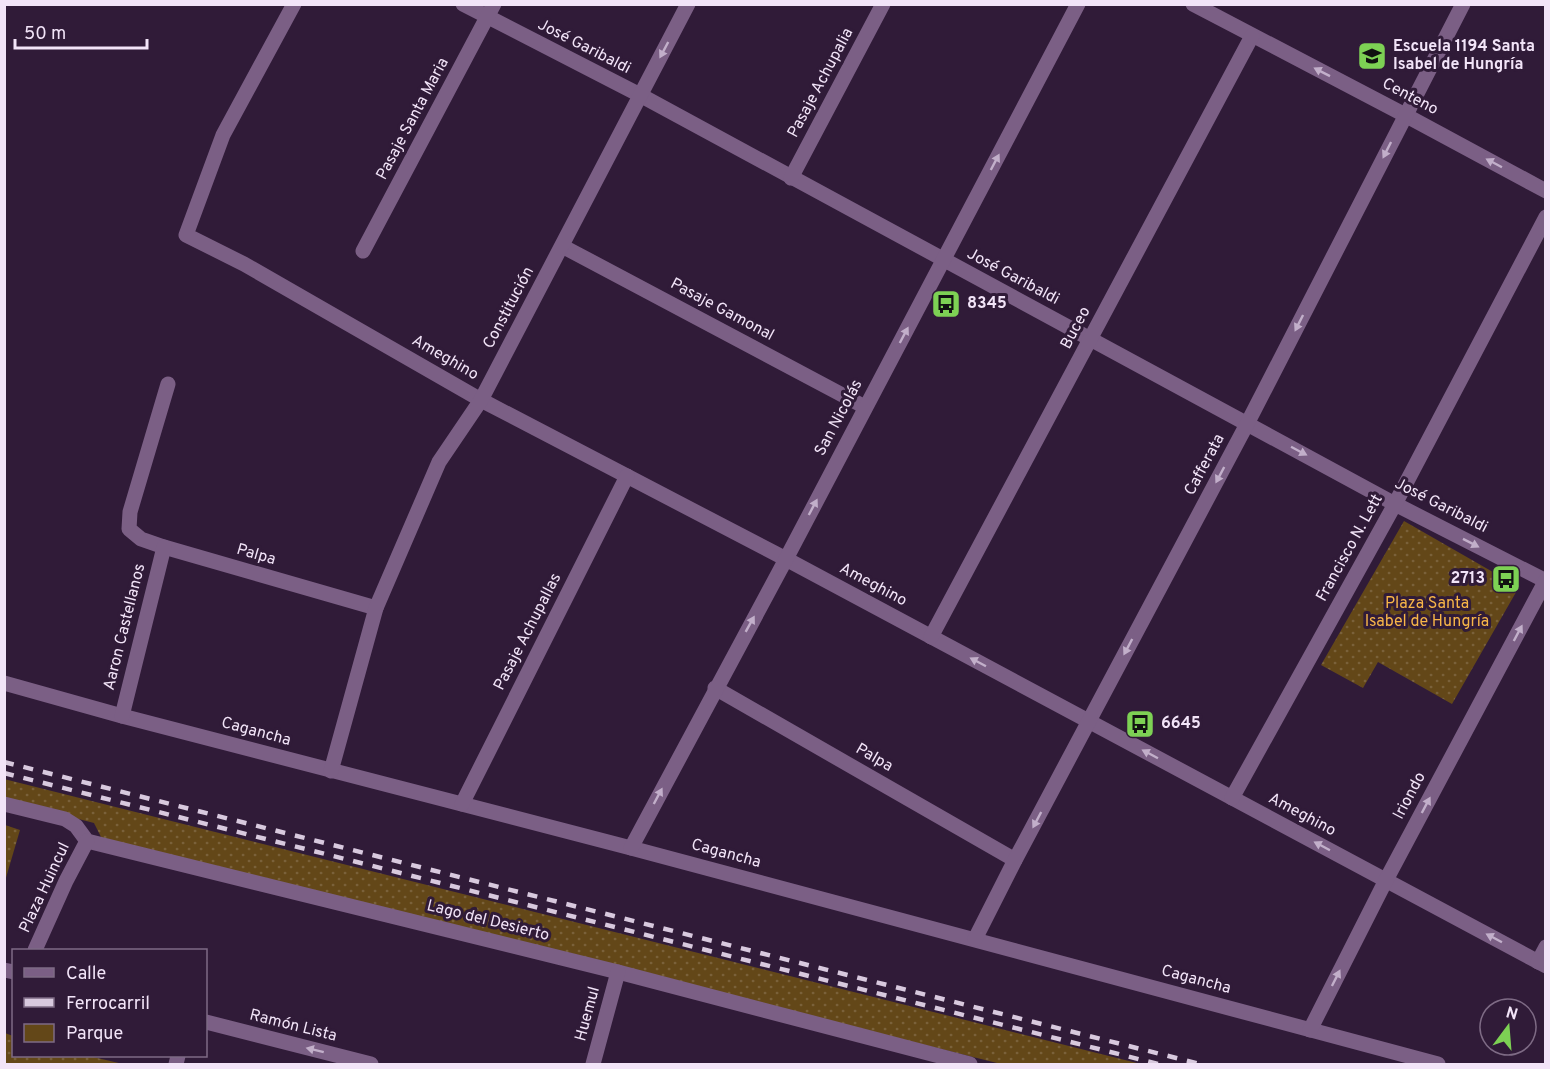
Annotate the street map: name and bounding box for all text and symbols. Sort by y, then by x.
scale bar [15,12,147,50]
street label: José Garibaldi [534,15,634,79]
text: 50 m [24,23,66,46]
street label: Pasaje Achupalia [784,25,858,141]
place label: Escuela 1194 Santa Isabel de Hungría [1393,37,1535,75]
school or university icon: Escuela 1194 Santa Isabel de Hungría [1356,40,1388,72]
one-way arrow [659,42,669,59]
street label: Pasaje Santa Maria [372,54,454,184]
one-way arrow [1313,67,1330,76]
street label: Centeno [1378,74,1442,120]
one-way arrow [1382,141,1392,158]
one-way arrow [990,154,1000,171]
one-way arrow [1485,158,1502,168]
street label: José Garibaldi [963,244,1063,310]
street label: Constitución [479,264,539,352]
street label: Pasaje Gamonal [667,274,777,346]
bus stop icon: 8345 [930,288,962,320]
place label: 8345 [967,294,1007,314]
street label: Buceo [1057,303,1096,353]
one-way arrow [1294,315,1303,332]
one-way arrow [899,326,909,343]
street label: Ameghino [408,331,482,385]
street label: San Nicolás [811,376,867,460]
street label: Cafferata [1181,431,1229,499]
one-way arrow [1291,446,1308,456]
one-way arrow [1215,467,1225,484]
street label: José Garibaldi [1391,474,1491,538]
street label: Francisco N. Lett [1312,491,1388,605]
one-way arrow [808,498,818,515]
one-way arrow [1462,537,1480,547]
street label: Palpa [234,540,278,570]
street label: Ameghino [836,559,910,611]
street label: Aaron Castellanos [100,562,150,692]
bus stop icon: 2713 [1490,563,1522,595]
place label: 2713 [1451,569,1485,589]
street label: Pasaje Achupallas [490,570,566,694]
park label: Plaza Santa Isabel de Hungría [1365,594,1489,632]
one-way arrow [745,615,755,632]
one-way arrow [1513,624,1522,641]
one-way arrow [1123,639,1133,656]
one-way arrow [969,657,986,667]
bus stop icon: 6645 [1124,708,1156,740]
street label: Cagancha [219,713,293,751]
place label: 6645 [1161,714,1201,734]
street label: Palpa [852,739,896,777]
one-way arrow [1141,749,1158,759]
street label: Iriondo [1389,769,1431,823]
one-way arrow [653,787,663,804]
street label: Ameghino [1265,789,1339,841]
one-way arrow [1421,796,1431,813]
one-way arrow [1032,811,1042,828]
street label: Cagancha [689,835,763,873]
street label: Plaza Huincul [15,840,75,936]
one-way arrow [1313,841,1330,851]
street label: Lago del Desierto [425,896,551,946]
one-way arrow [1485,933,1502,943]
legend [12,949,207,1057]
street label: Cagancha [1159,961,1233,999]
text: Calle [66,963,106,986]
one-way arrow [1331,969,1341,987]
street label: Huemul [571,985,605,1043]
text: Ferrocarril [66,993,150,1016]
north arrow [1478,997,1538,1057]
text: N [1503,1003,1520,1026]
street label: Ramón Lista [247,1006,339,1046]
text: Parque [66,1023,123,1046]
one-way arrow [305,1045,323,1054]

